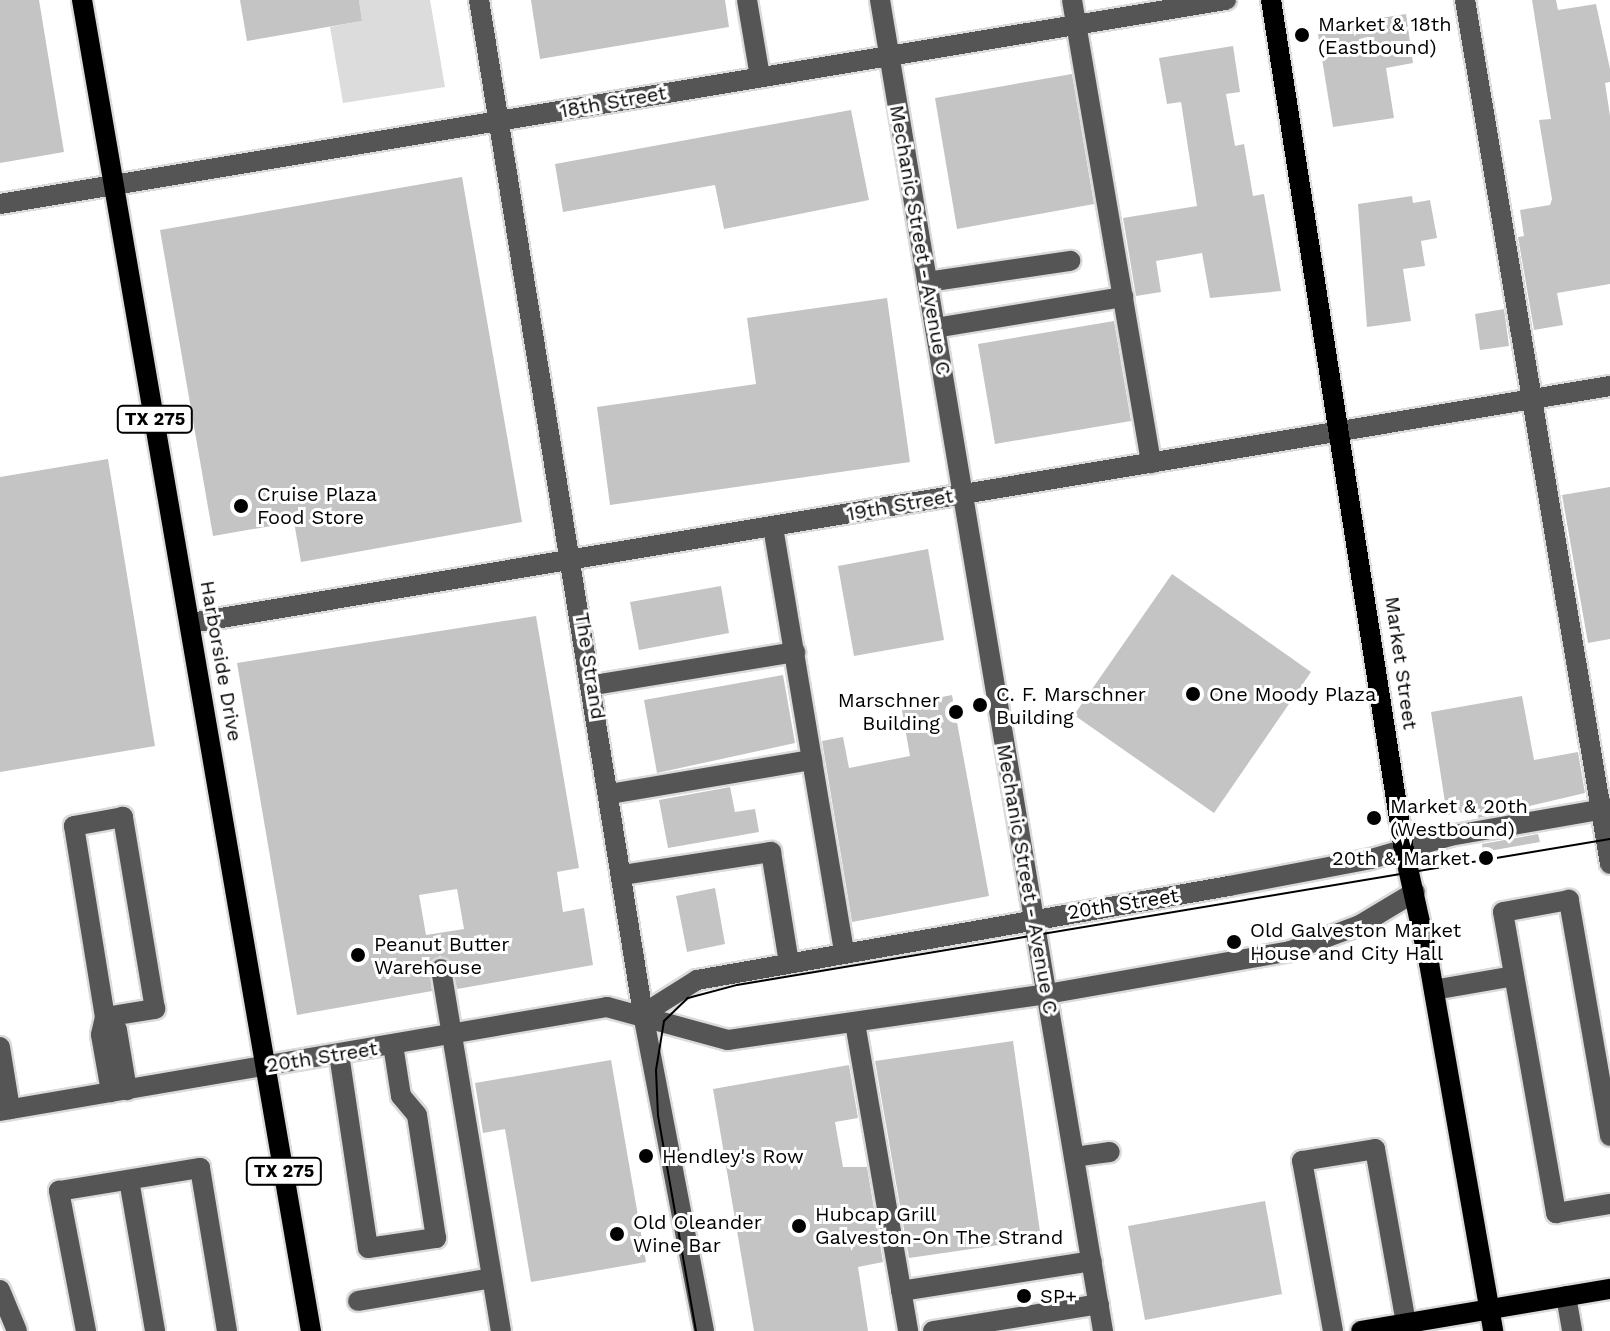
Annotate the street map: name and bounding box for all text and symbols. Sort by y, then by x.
place label: Market & 18th (Eastbound) [1318,12,1452,59]
marker: Market & 18th (Eastbound) [1293,26,1311,44]
street label: 18th Street [558,81,668,123]
street label: Mechanic Street - Avenue C [884,103,956,377]
road number: TX 275 [115,405,195,433]
place label: Cruise Plaza Food Store [257,482,377,529]
street label: 19th Street [845,484,955,526]
marker: Cruise Plaza Food Store [232,497,250,515]
street label: Harborside Drive [195,579,247,743]
street label: Market Street [1380,595,1422,731]
street label: The Strand [570,611,610,721]
place label: C. F. Marschner Building [996,682,1146,729]
place label: One Moody Plaza [1209,682,1377,706]
marker: One Moody Plaza [1184,685,1202,703]
place label: Marschner Building [838,688,940,735]
marker: C. F. Marschner Building [971,696,989,714]
marker: Marschner Building [947,703,965,721]
street label: Mechanic Street - Avenue C [991,742,1063,1016]
place label: Market & 20th (Westbound) [1390,794,1528,841]
marker: Market & 20th (Westbound) [1365,809,1383,827]
place label: 20th & Market [1332,846,1470,870]
marker: 20th & Market [1477,849,1495,867]
street label: 20th Street [1066,883,1180,925]
place label: Old Galveston Market House and City Hall [1250,918,1461,965]
place label: Peanut Butter Warehouse [374,932,509,979]
marker: Old Galveston Market House and City Hall [1225,933,1243,951]
marker: Peanut Butter Warehouse [349,946,367,964]
street label: 20th Street [265,1036,379,1078]
place label: Hendley's Row [662,1144,804,1168]
marker: Hendley's Row [637,1147,655,1165]
road number: TX 275 [244,1157,324,1185]
place label: Hubcap Grill Galveston-On The Strand [815,1202,1064,1249]
place label: Old Oleander Wine Bar [633,1210,762,1257]
marker: Hubcap Grill Galveston-On The Strand [790,1217,808,1235]
marker: Old Oleander Wine Bar [608,1225,626,1243]
place label: SP+ [1040,1284,1077,1308]
marker: SP+ [1015,1287,1033,1305]

